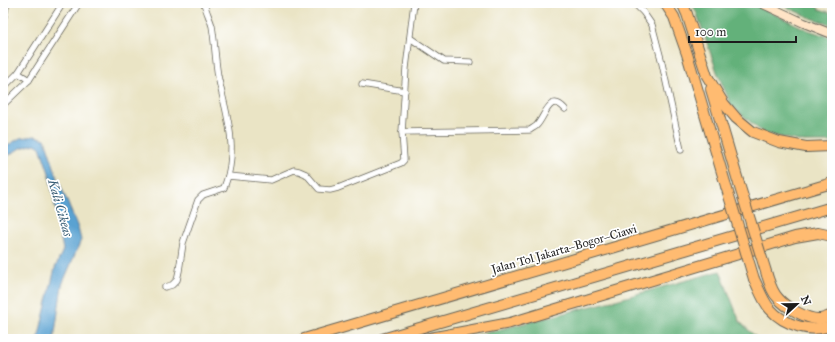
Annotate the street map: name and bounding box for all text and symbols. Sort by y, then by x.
scale bar [689,18,796,44]
text: 100 m [695,25,726,39]
water label: Kali Cikeas [44,177,76,239]
street label: Jalan Tol Jakarta–Bogor–Ciawi [488,221,639,278]
north arrow [777,284,817,324]
text: N [798,294,814,308]

